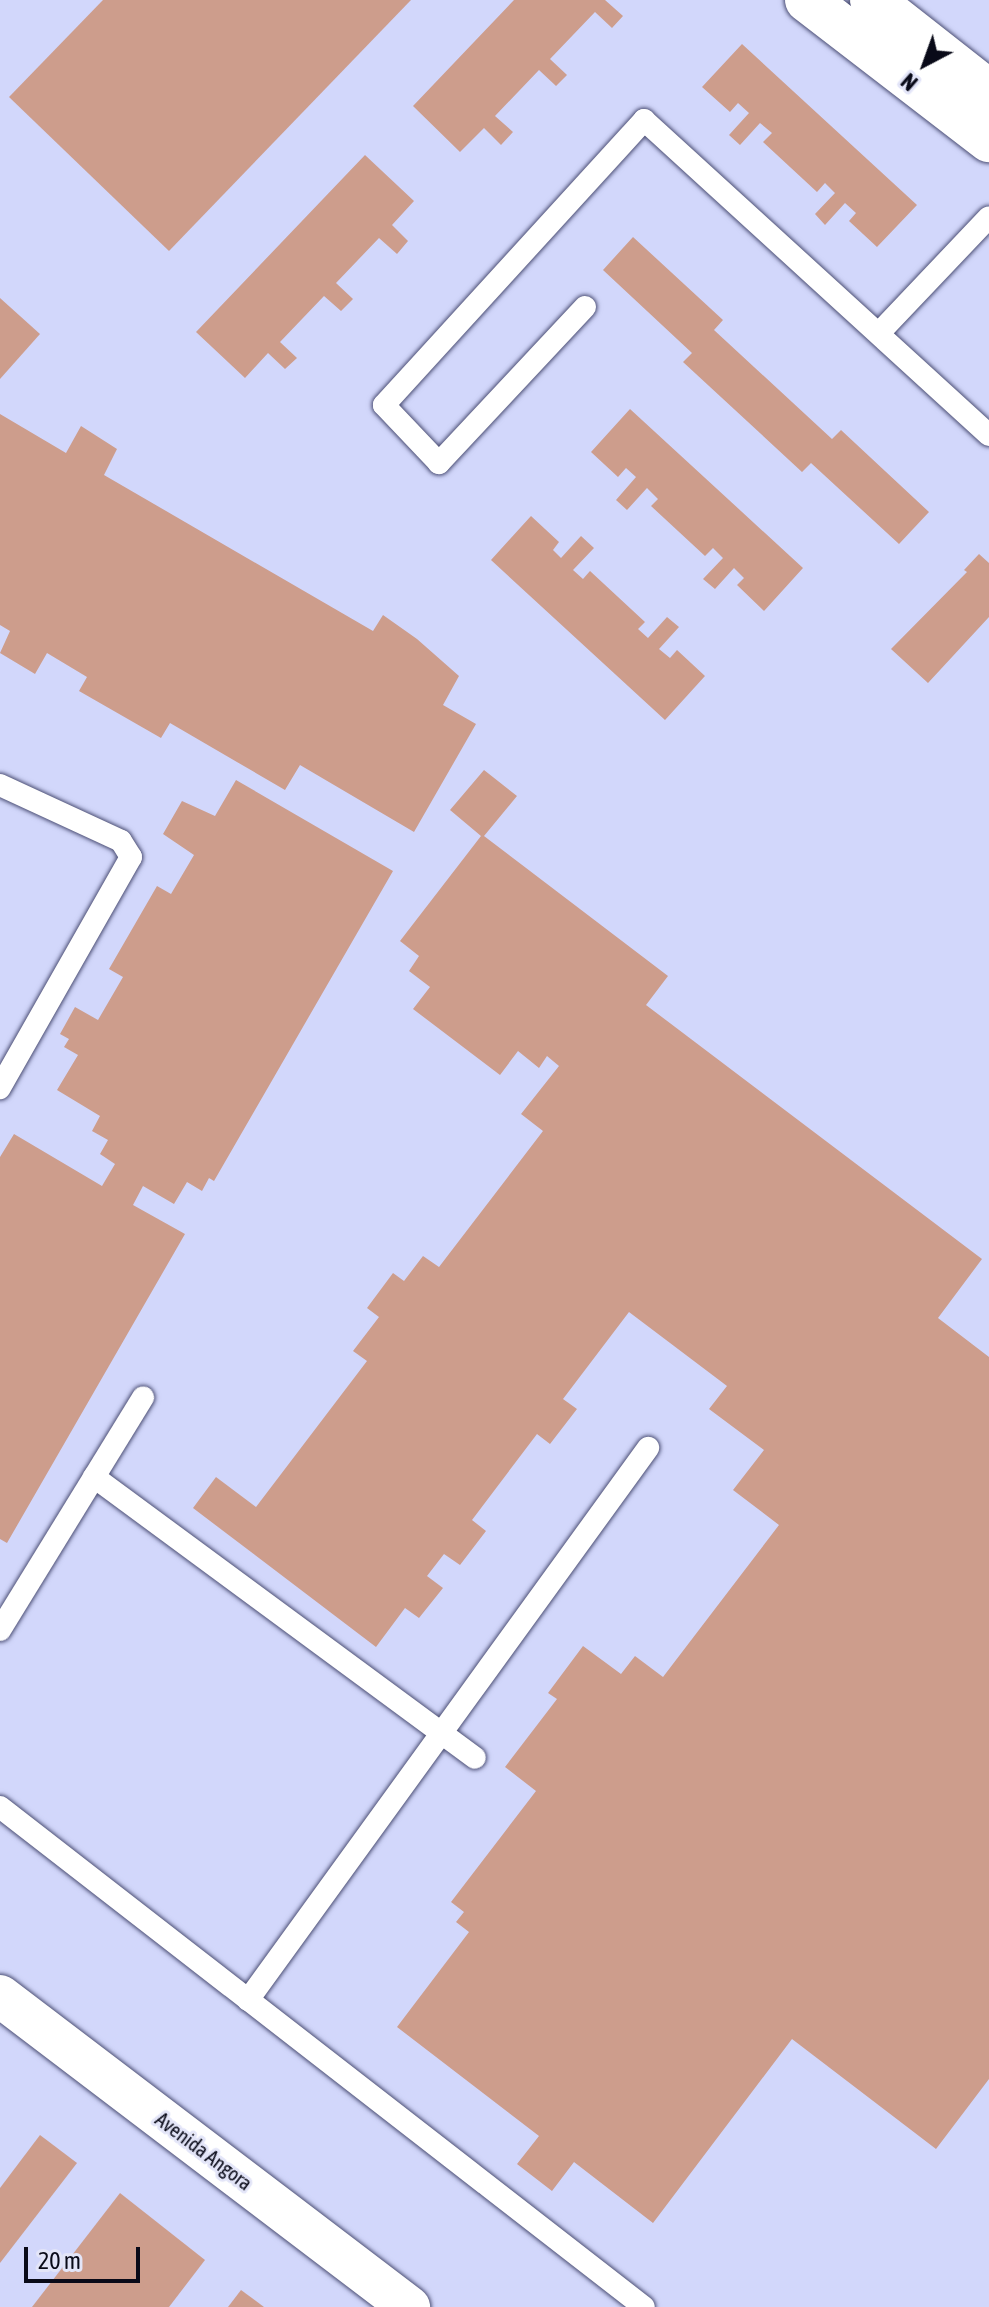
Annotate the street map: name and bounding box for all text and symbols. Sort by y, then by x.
north arrow [885,24,965,104]
text: N [896,68,923,96]
street label: Avenida Angora [151,2107,257,2195]
scale bar [28,2231,144,2281]
text: 20 m [38,2247,81,2274]

